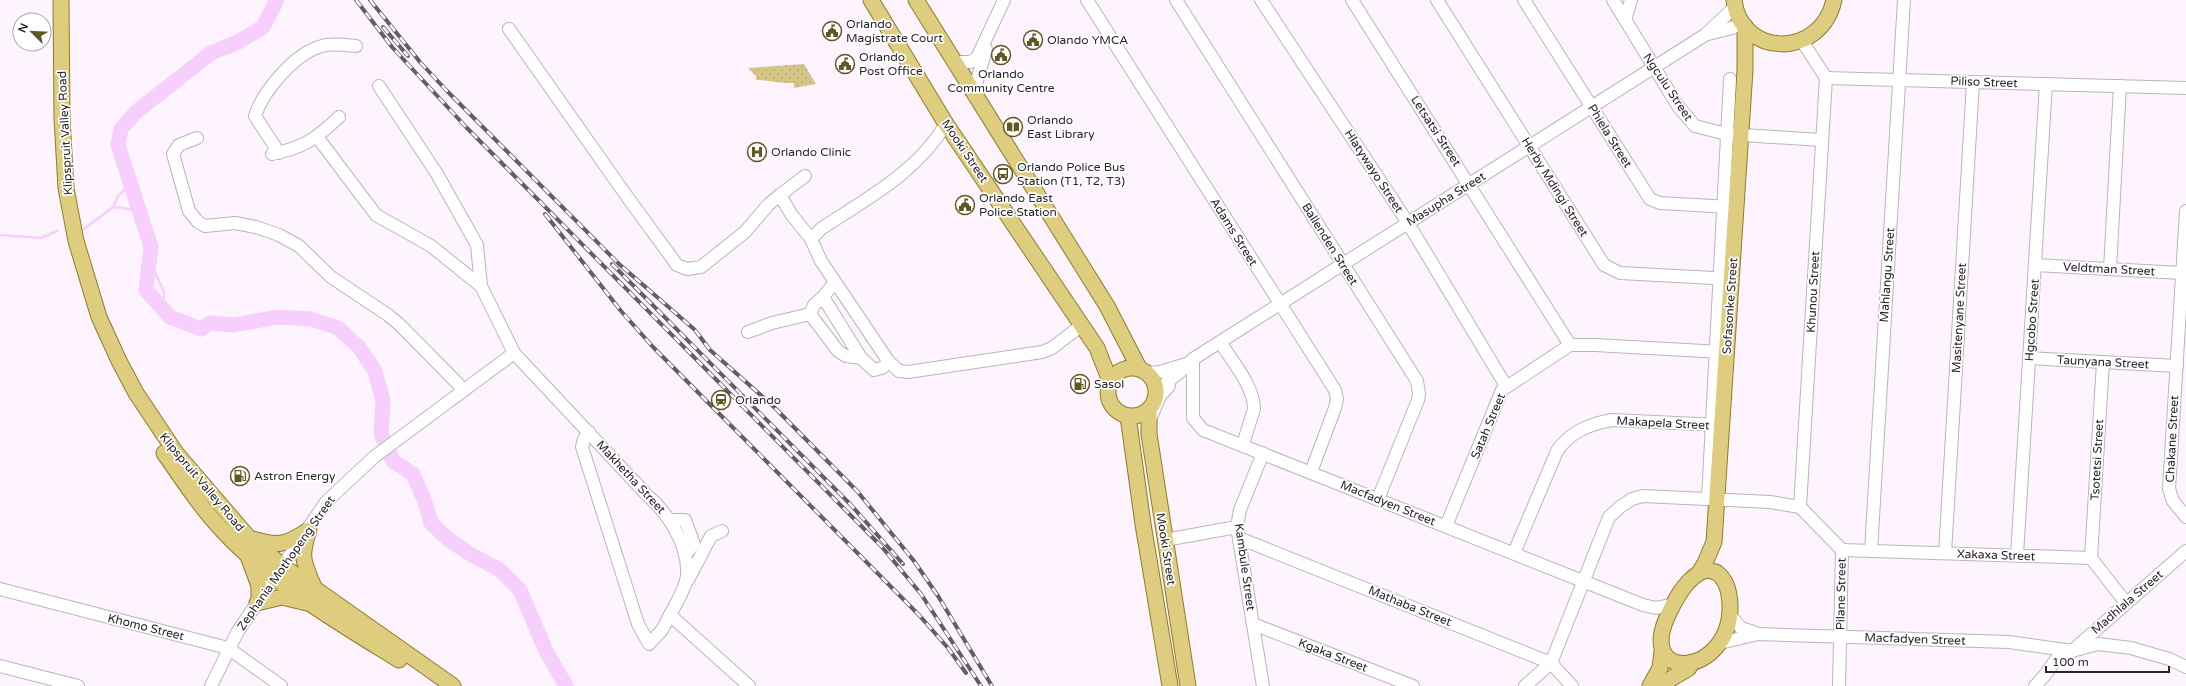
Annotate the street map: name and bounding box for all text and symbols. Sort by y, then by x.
north arrow [12,12,52,52]
place label: Orlando Magistrate Court [846,17,943,45]
public building icon: Orlando Magistrate Court [821,20,843,42]
text: N [16,21,31,35]
public building icon: Olando YMCA [1022,29,1044,51]
place label: Olando YMCA [1047,33,1128,47]
public building icon: Orlando Community Centre [990,44,1012,66]
place label: Orlando Post Office [859,50,923,78]
street label: Ngculu Street [1640,51,1696,124]
public building icon: Orlando Post Office [834,53,856,75]
place label: Orlando Community Centre [947,67,1055,95]
street label: Klipspruit Valley Road [55,71,75,195]
street label: Piliso Street [1950,74,2018,90]
street label: Letsatsi Street [1408,93,1464,169]
street label: Phiela Street [1585,102,1635,171]
place label: Orlando East Library [1027,113,1095,141]
library icon: Orlando East Library [1002,116,1024,138]
street label: Mooki Street [939,117,991,185]
street label: Hlatywayo Street [1342,127,1406,216]
street label: Herby Mdingi Street [1519,135,1592,240]
hospital icon: Orlando Clinic [746,141,768,163]
place label: Orlando Clinic [771,145,851,159]
place label: Orlando Police Bus Station (T1, T2, T3) [1017,160,1125,188]
bus stop icon: Orlando Police Bus Station (T1, T2, T3) [992,163,1014,185]
street label: Masupha Street [1404,169,1488,229]
place label: Orlando East Police Station [979,191,1057,219]
public building icon: Orlando East Police Station [954,194,976,216]
street label: Adams Street [1208,196,1261,269]
street label: Ballenden Street [1299,200,1361,288]
street label: Mahlangu Street [1877,227,1897,323]
street label: Khunou Street [1804,250,1822,333]
street label: Sofasonke Street [1720,257,1740,355]
street label: Veldtman Street [2063,260,2156,278]
street label: Masitenyane Street [1949,262,1969,373]
street label: Hgcobo Street [2022,278,2042,362]
street label: Taunyana Street [2057,353,2150,371]
fuel station icon: Sasol [1069,373,1091,395]
place label: Sasol [1094,377,1124,391]
station icon: Orlando [710,389,732,411]
street label: Satah Street [1468,391,1508,461]
place label: Orlando [735,393,781,407]
street label: Chakane Street [2163,395,2181,483]
street label: Makapela Street [1616,414,1710,432]
street label: Tsotetsi Street [2088,419,2106,501]
street label: Klipspruit Valley Road [157,430,247,534]
street label: Makhetha Street [593,437,669,517]
fuel station icon: Astron Energy [229,465,251,487]
place label: Astron Energy [254,469,336,483]
street label: Macfadyen Street [1338,478,1438,529]
street label: Zephania Mothopeng Street [234,493,338,633]
street label: Mooki Street [1153,512,1179,587]
street label: Kambule Street [1232,523,1258,612]
street label: Xakaxa Street [1957,547,2036,563]
street label: Pilane Street [1833,557,1849,630]
street label: Madhlala Street [2088,567,2166,637]
street label: Mathaba Street [1366,583,1454,629]
street label: Khomo Street [106,611,186,643]
street label: Macfadyen Street [1864,630,1966,648]
street label: Kgaka Street [1296,635,1370,675]
scale bar [2046,648,2169,674]
text: 100 m [2052,655,2089,669]

